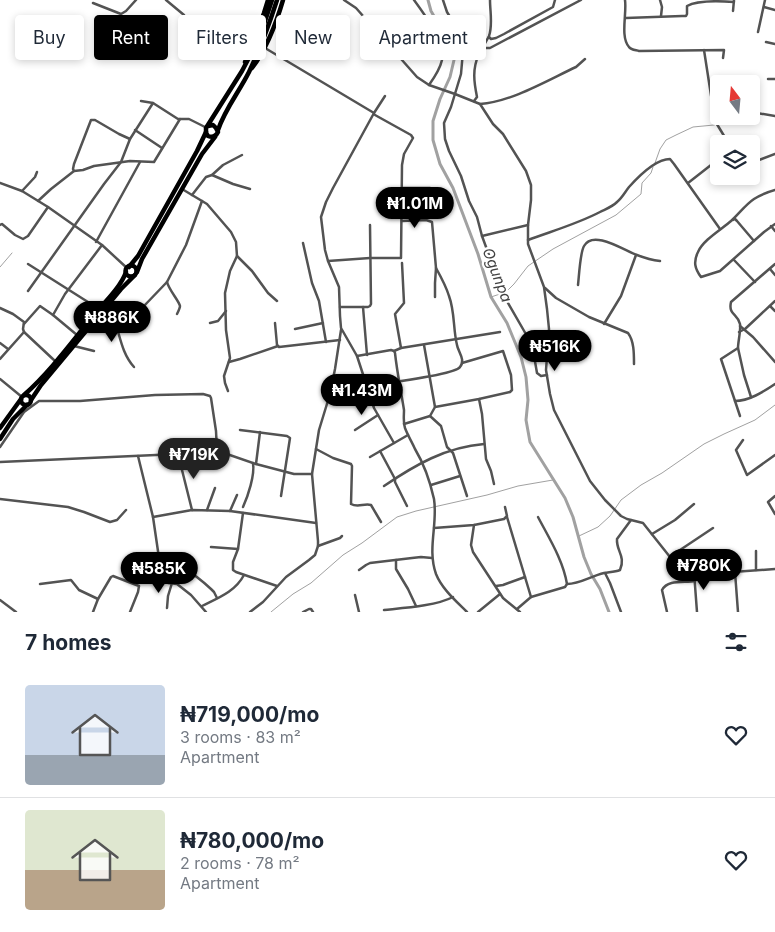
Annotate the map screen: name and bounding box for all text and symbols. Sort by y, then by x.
chip: Buy [15,15,84,60]
chip: Rent [94,15,168,60]
chip: Filters [178,15,266,60]
chip: New [276,15,350,60]
chip: Apartment [360,15,486,60]
north arrow [710,75,760,125]
map controls [710,75,760,185]
button: layers [710,135,760,185]
pin: ₦1.01M [374,186,456,229]
text: ₦1.01M [387,193,443,213]
water label: Ogunpa [478,245,517,305]
pin: ₦886K [77,300,147,343]
text: ₦886K [85,307,139,327]
pin: ₦516K [520,330,590,372]
text: ₦516K [529,336,581,356]
pin: ₦1.43M [321,374,403,416]
text: ₦1.43M [332,380,392,400]
pin: ₦719K [159,438,229,480]
text: ₦719K [169,444,219,464]
pin: ₦780K [669,548,739,591]
pin: ₦585K [124,552,194,594]
text: ₦780K [677,555,731,575]
text: ₦585K [132,558,186,578]
icon: filters [722,628,750,656]
text: 7 homes [25,630,112,655]
text: ₦719,000/mo [180,702,319,727]
icon: home [65,705,125,765]
icon: heart [722,721,750,749]
text: 3 rooms · 83 m² [180,727,301,747]
text: Apartment [180,747,260,767]
text: ₦780,000/mo [180,828,324,853]
icon: home [65,830,125,890]
icon: heart [722,846,750,874]
text: 2 rooms · 78 m² [180,853,300,873]
text: Apartment [180,873,260,893]

